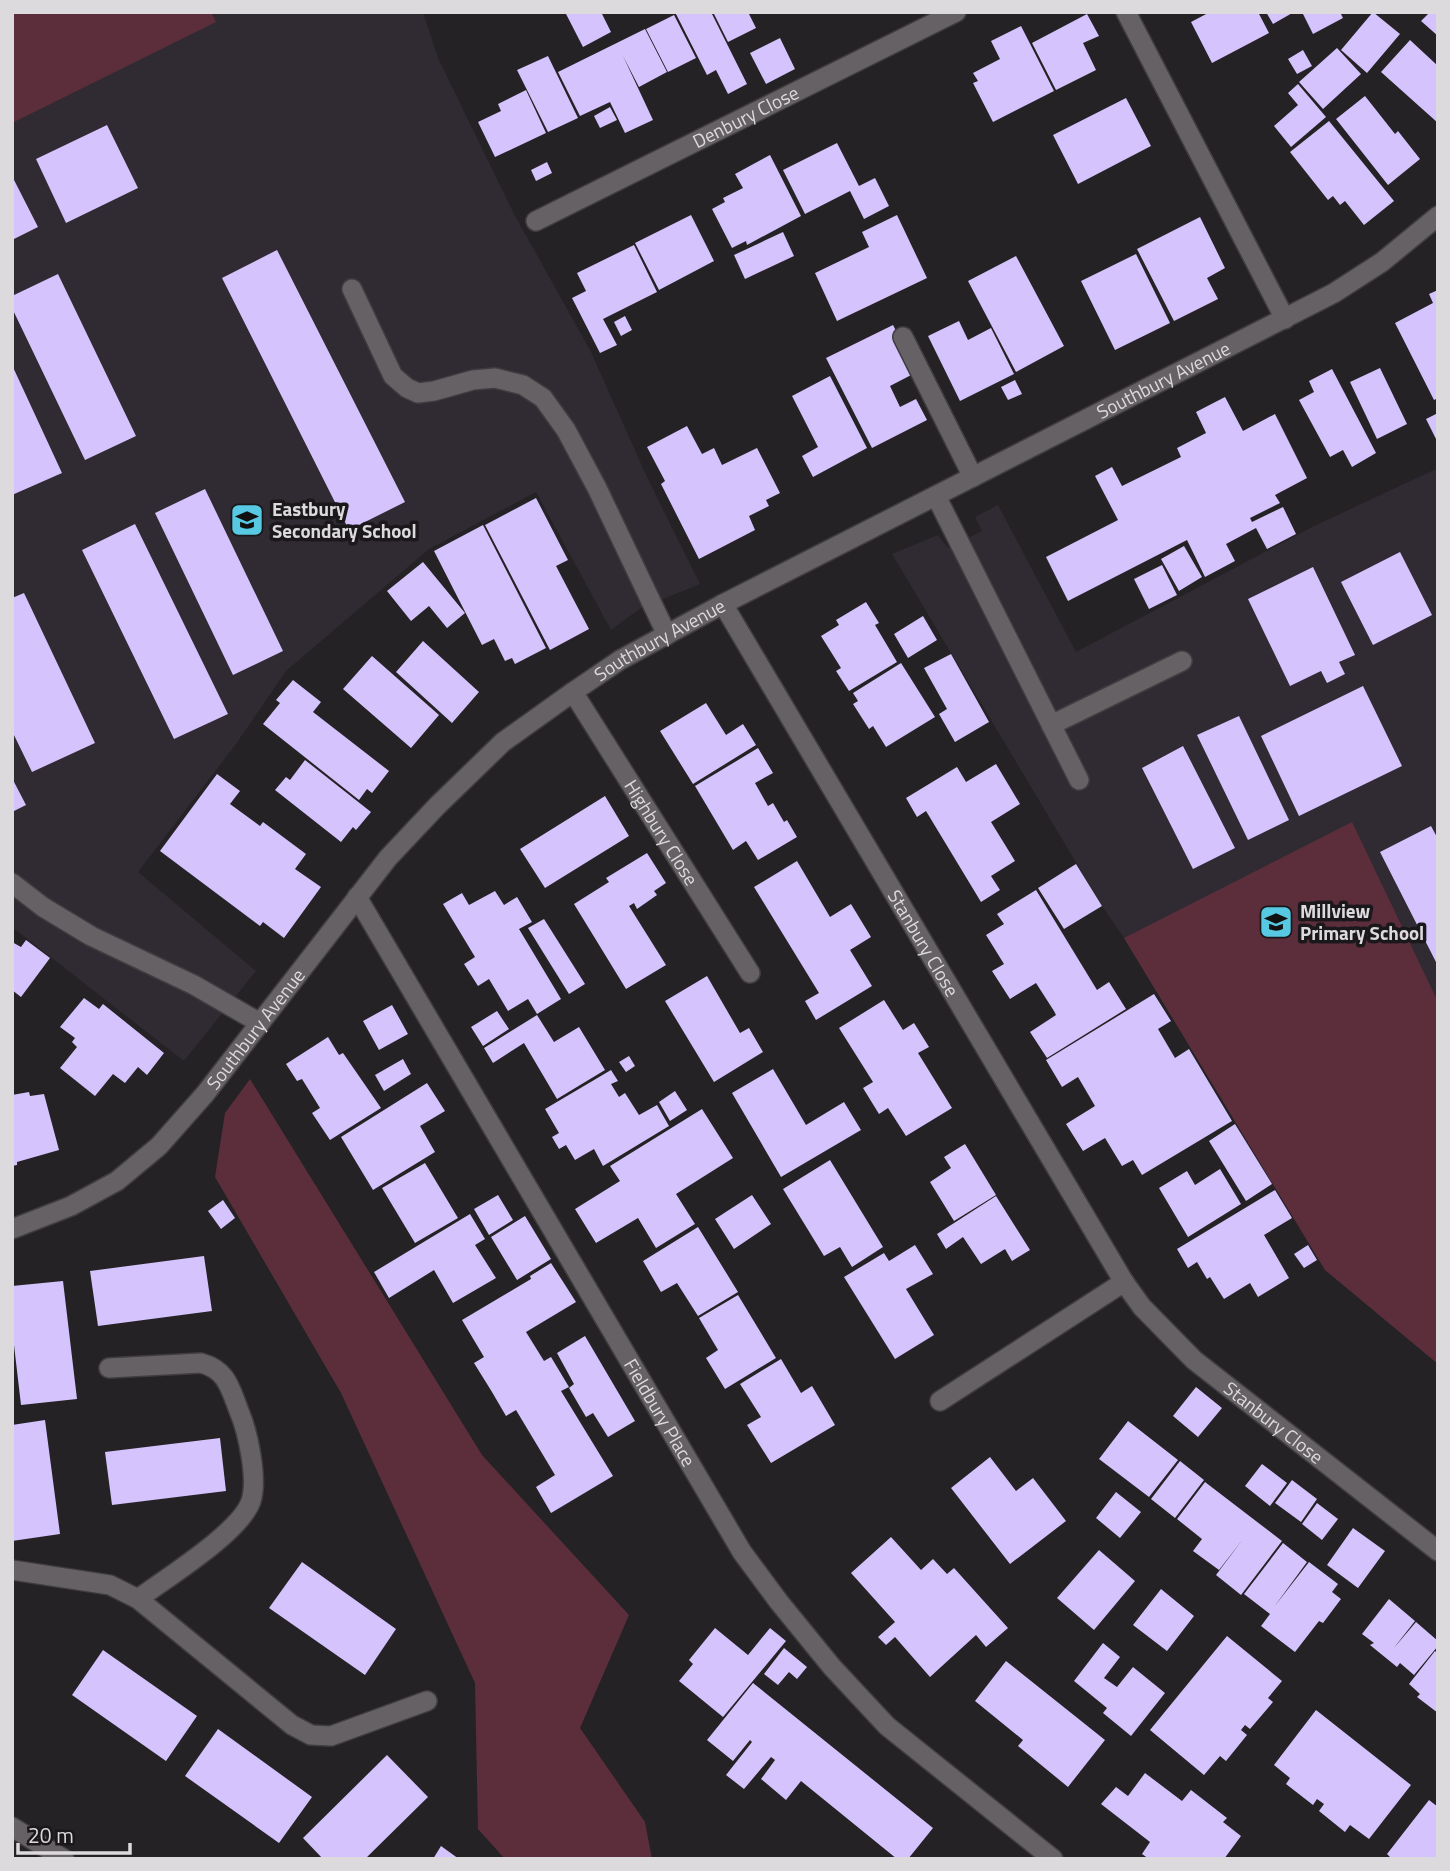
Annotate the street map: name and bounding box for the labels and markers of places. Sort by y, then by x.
place label: Eastbury Secondary School [272,494,417,545]
school or university icon: Eastbury Secondary School [228,501,266,539]
place label: Millview Primary School [1300,896,1424,947]
school or university icon: Millview Primary School [1257,903,1295,941]

